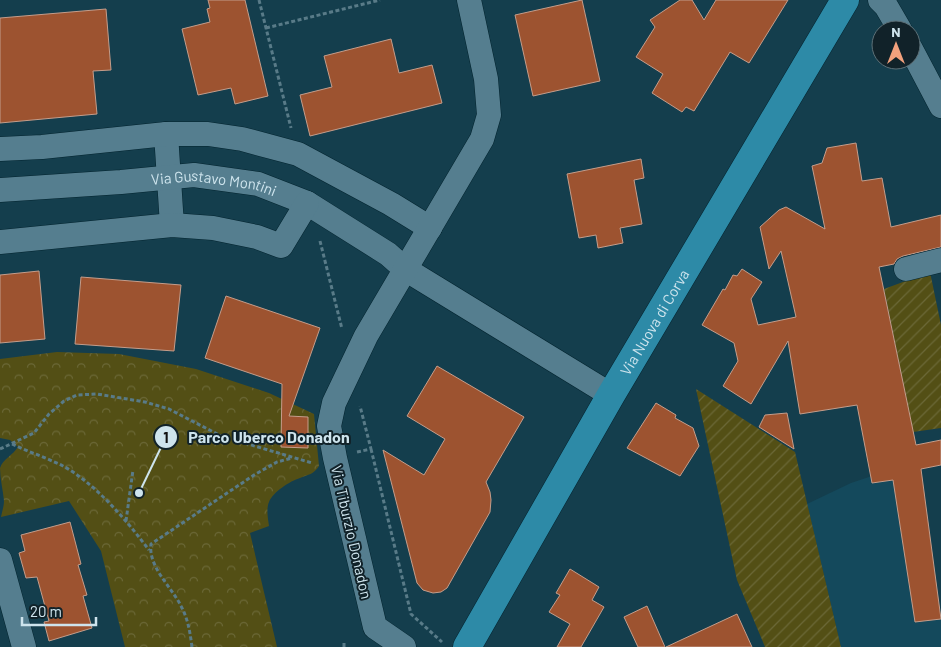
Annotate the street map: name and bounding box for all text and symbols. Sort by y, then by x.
north arrow [871,20,921,70]
text: N [891,23,901,40]
street label: Via Gustavo Montini [150,166,279,199]
street label: Via Nuova di Corva [616,266,693,378]
callout: Parco Uberco Donadon [154,422,360,453]
text: Parco Uberco Donadon [188,427,350,446]
text: 1 [163,428,169,446]
street label: Via Tiburzio Donadon [328,463,376,601]
scale bar [22,594,96,626]
text: 20 m [30,602,62,620]

